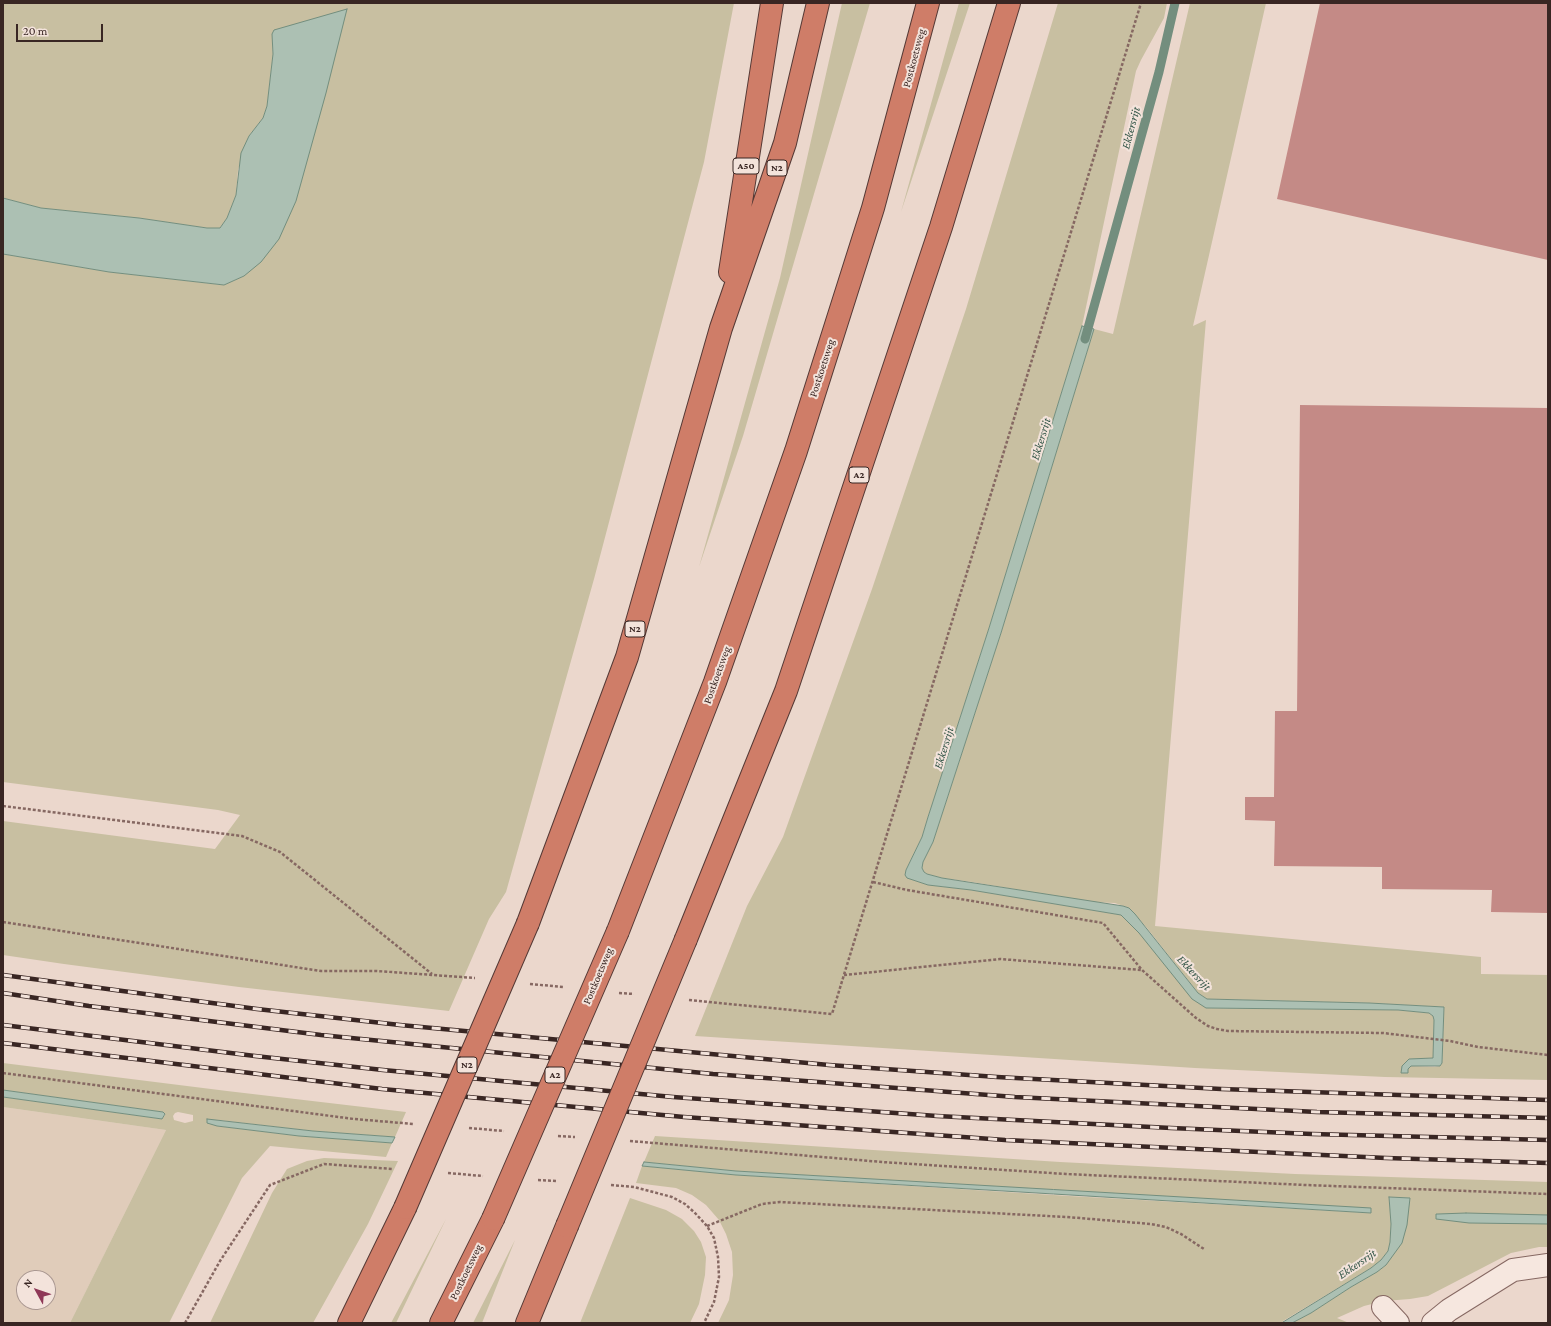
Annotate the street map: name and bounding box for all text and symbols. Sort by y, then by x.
scale bar [18,16,105,42]
text: 20 m [23,24,47,38]
street label: Postkoetsweg [900,27,928,89]
water label: Ekkersrijt [1118,105,1144,151]
road number: A50 [733,158,759,174]
road number: N2 [767,160,787,176]
street label: Postkoetsweg [806,337,838,399]
water label: Ekkersrijt [1028,416,1054,462]
road number: A2 [849,467,869,483]
road number: N2 [625,621,645,637]
street label: Postkoetsweg [701,644,733,706]
water label: Ekkersrijt [931,725,957,771]
street label: Postkoetsweg [580,946,616,1006]
water label: Ekkersrijt [1174,952,1214,994]
road number: N2 [457,1057,477,1073]
road number: A2 [545,1067,565,1083]
street label: Postkoetsweg [447,1242,485,1302]
water label: Ekkersrijt [1335,1246,1379,1282]
north arrow [16,1270,56,1310]
text: N [21,1276,35,1290]

